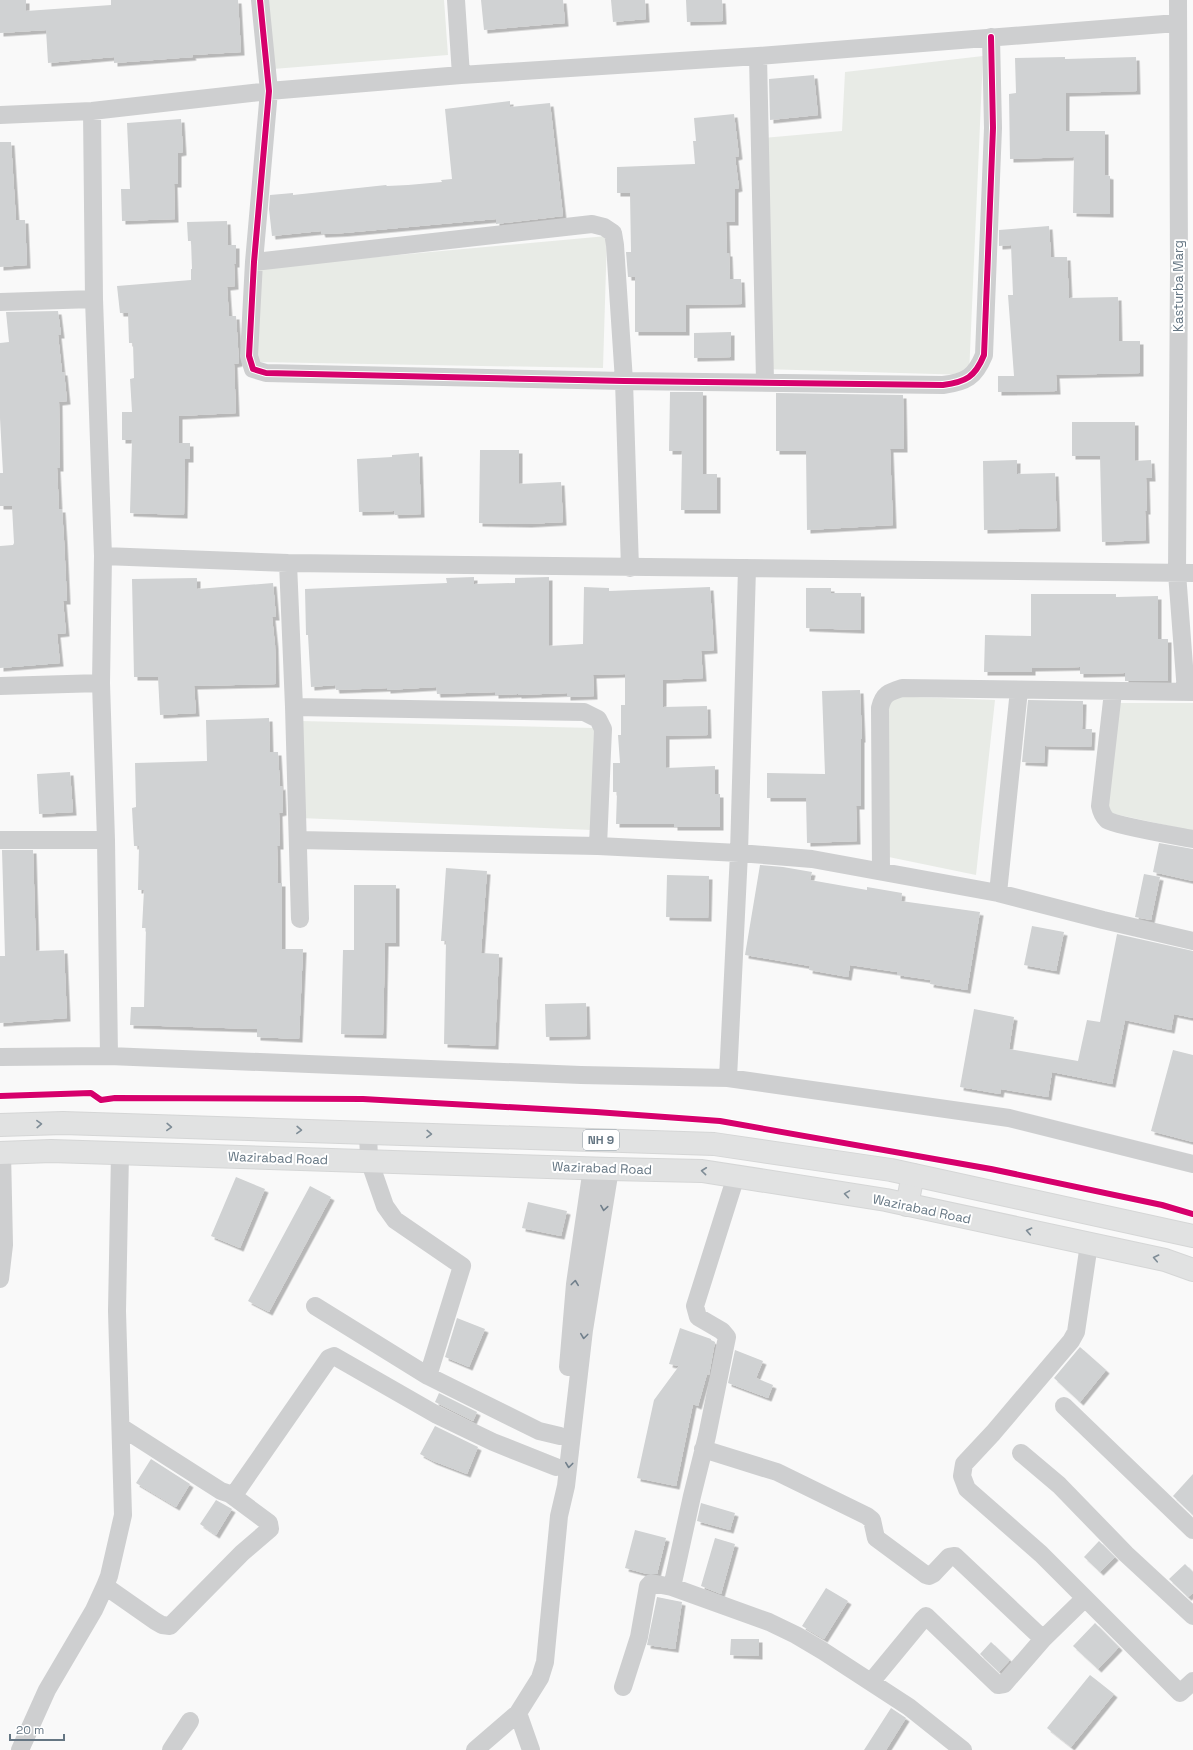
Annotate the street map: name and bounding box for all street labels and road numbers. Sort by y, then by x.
street label: Kasturba Marg [1170,240,1187,332]
road number: NH 9 [583,1130,619,1150]
street label: Wazirabad Road [228,1148,328,1168]
street label: Wazirabad Road [552,1158,652,1178]
street label: Wazirabad Road [871,1190,973,1228]

